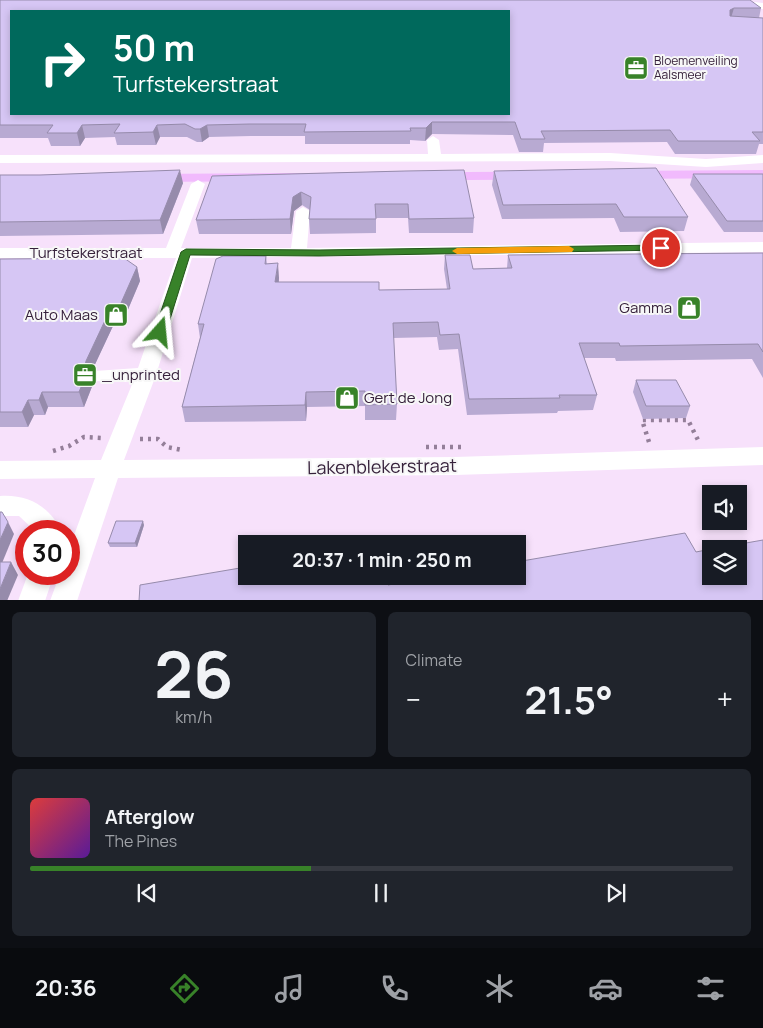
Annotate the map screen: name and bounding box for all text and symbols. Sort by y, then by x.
text: 50 m [113,24,195,72]
icon: right [30,30,95,95]
place label: Bloemenveiling Aalsmeer [654,52,738,83]
office icon: Bloemenveiling Aalsmeer [623,55,649,81]
text: Turfstekerstraat [113,69,279,99]
pin [640,227,682,269]
icon: arrive [647,234,675,262]
street label: Turfstekerstraat [29,242,143,263]
shop icon: Gamma [676,295,702,321]
place label: Gamma [619,297,672,318]
shop icon: Auto Maas [103,302,129,328]
place label: Auto Maas [25,304,98,325]
position arrow [133,305,185,357]
office icon: _unprinted [72,362,98,388]
place label: _unprinted [102,364,180,385]
shop icon: Gert de Jong [334,385,360,411]
place label: Gert de Jong [364,387,452,408]
street label: Lakenblekerstraat [307,453,457,479]
map controls [702,485,747,585]
button: sound [702,485,747,530]
speed limit sign: 30 [15,520,80,585]
button: layers [702,540,747,585]
text: 20:37 · 1 min · 250 m [292,547,472,573]
text: 26 [154,629,233,718]
text: Climate [406,649,462,671]
text: 21.5° [524,673,613,725]
text: − [406,680,421,718]
text: + [717,680,733,718]
text: km/h [175,706,212,728]
text: Afterglow [105,804,194,830]
text: The Pines [105,830,177,852]
icon: previous [133,879,161,907]
icon: pause [367,879,395,907]
icon: next [602,879,630,907]
icon: directions [167,971,202,1006]
icon: music [272,971,307,1006]
icon: phone [377,971,412,1006]
icon: climate [482,971,517,1006]
icon: car [588,971,623,1006]
icon: filters [693,971,728,1006]
text: 20:36 [35,973,97,1003]

